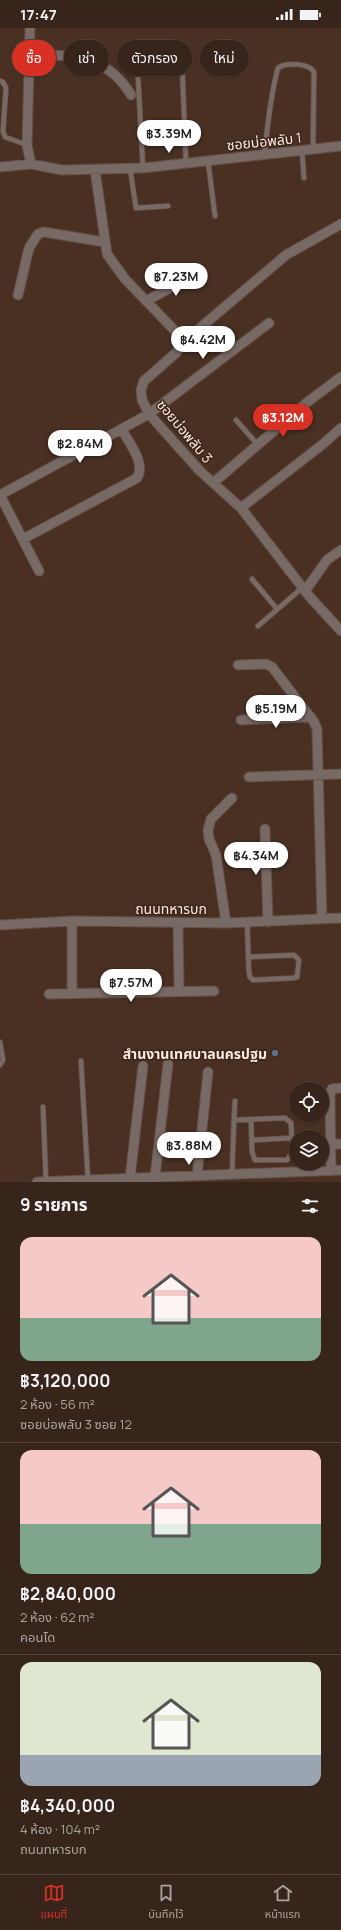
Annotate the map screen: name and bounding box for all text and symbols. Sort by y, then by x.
text: 17:47 [20,4,57,25]
chip: ซื้อ [12,40,56,76]
chip: เช่า [64,40,109,76]
chip: ตัวกรอง [117,40,192,76]
chip: ใหม่ [200,40,249,76]
pin: ฿3.39M [136,120,202,154]
text: ฿3.39M [146,124,192,142]
street label: ซอยบ่อพลับ 1 [226,128,302,154]
pin: ฿7.23M [143,263,209,297]
text: ฿7.23M [154,267,198,285]
pin: ฿4.42M [170,326,236,360]
text: ฿4.42M [180,330,226,348]
street label: ซอยบ่อพลับ 3 [153,395,217,467]
pin: ฿3.12M [250,404,316,438]
text: ฿3.12M [262,408,304,426]
pin: ฿2.84M [47,430,113,464]
text: ฿2.84M [57,434,103,452]
pin: ฿5.19M [243,695,309,729]
text: ฿5.19M [255,699,297,717]
pin: ฿4.34M [223,842,289,876]
text: ฿4.34M [233,846,279,864]
street label: ถนนทหารบก [135,899,207,918]
pin: ฿7.57M [98,969,164,1003]
text: ฿7.57M [109,973,153,991]
place label: สำนงานเทศบาลนครปฐม [123,1044,267,1063]
marker: สำนงานเทศบาลนครปฐม [270,1048,280,1058]
map controls [289,1082,329,1170]
button: locate [289,1082,329,1122]
button: layers [289,1130,329,1170]
pin: ฿3.88M [156,1132,222,1166]
text: ฿3.88M [166,1136,212,1154]
text: 9 รายการ [20,1193,88,1216]
icon: filters [299,1195,321,1217]
icon: home [135,1263,207,1335]
text: ฿3,120,000 [20,1369,110,1392]
text: 2 ห้อง · 56 m² [20,1395,95,1413]
text: ซอยบ่อพลับ 3 ซอย 12 [20,1415,132,1433]
icon: home [135,1476,207,1548]
text: ฿2,840,000 [20,1582,116,1605]
text: 2 ห้อง · 62 m² [20,1608,95,1626]
text: คอนโด [20,1628,55,1646]
icon: home [135,1688,207,1760]
text: ฿4,340,000 [20,1794,115,1817]
text: 4 ห้อง · 104 m² [20,1820,100,1838]
text: ถนนทหารบก [20,1840,87,1858]
tab: แผนที่ [41,1882,67,1923]
tab: บันทึกไว้ [148,1882,184,1923]
tab: หน้าแรก [265,1882,300,1923]

